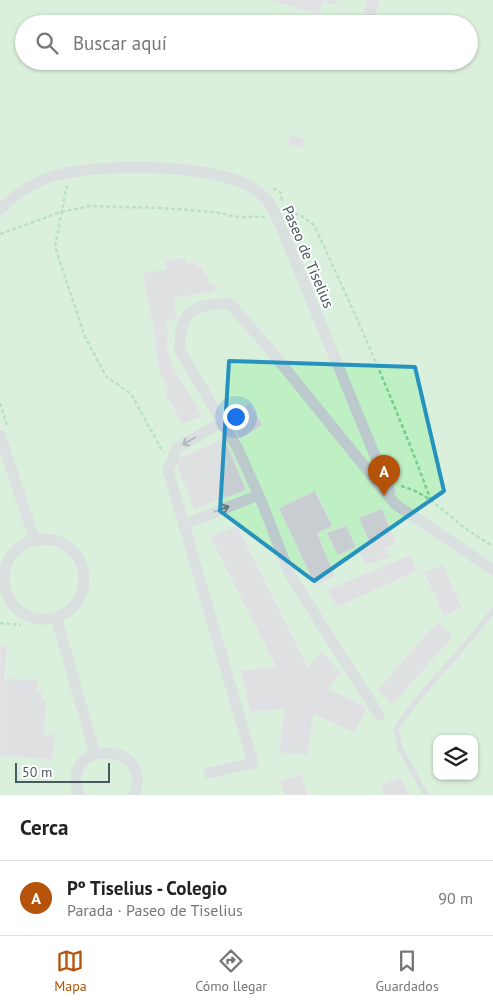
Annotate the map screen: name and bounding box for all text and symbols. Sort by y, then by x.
search box [15,15,478,70]
icon: search [33,29,61,57]
text: Buscar aquí [73,31,167,55]
street label: Paseo de Tiselius [278,203,339,311]
your location [223,404,249,430]
one-way arrow [183,437,197,447]
pin: A [368,455,400,496]
one-way arrow [214,504,229,513]
map controls [433,735,478,780]
button: layers [433,735,478,780]
scale bar [15,760,110,783]
text: 50 m [22,763,52,781]
text: Cerca [20,814,69,841]
text: Pº Tiselius - Colegio [67,876,227,900]
text: A [31,888,41,908]
text: 90 m [438,888,473,908]
text: Parada · Paseo de Tiselius [67,900,243,920]
tab: Mapa [54,947,87,995]
tab: Cómo llegar [195,947,267,995]
tab: Guardados [376,947,439,995]

